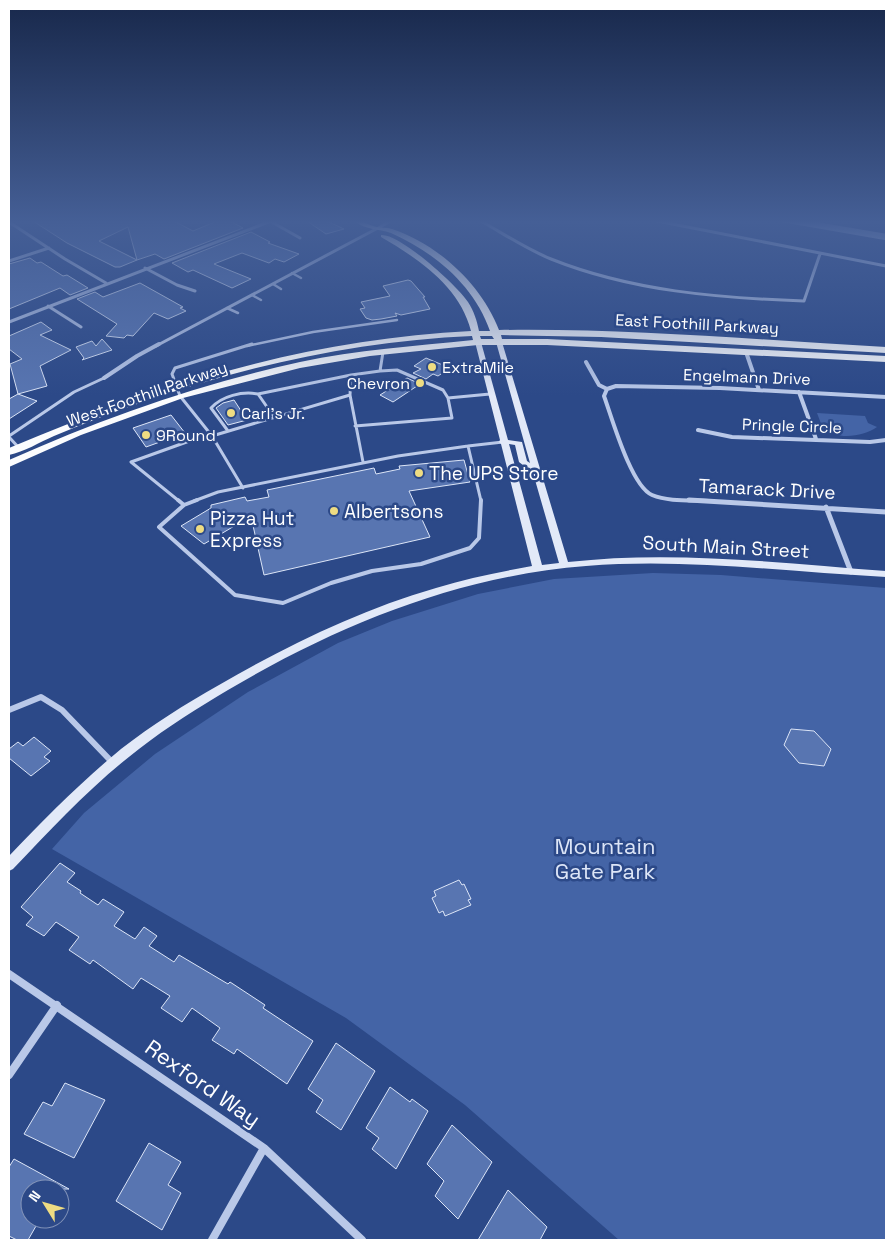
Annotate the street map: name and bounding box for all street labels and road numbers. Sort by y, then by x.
street label: East Foothill Parkway [615,309,779,339]
street label: West Foothill Parkway [64,357,230,431]
street label: Engelmann Drive [683,364,811,390]
street label: Pringle Circle [742,414,842,438]
street label: Tamarack Drive [698,473,836,505]
street label: South Main Street [642,530,810,564]
street label: Rexford Way [140,1033,266,1133]

